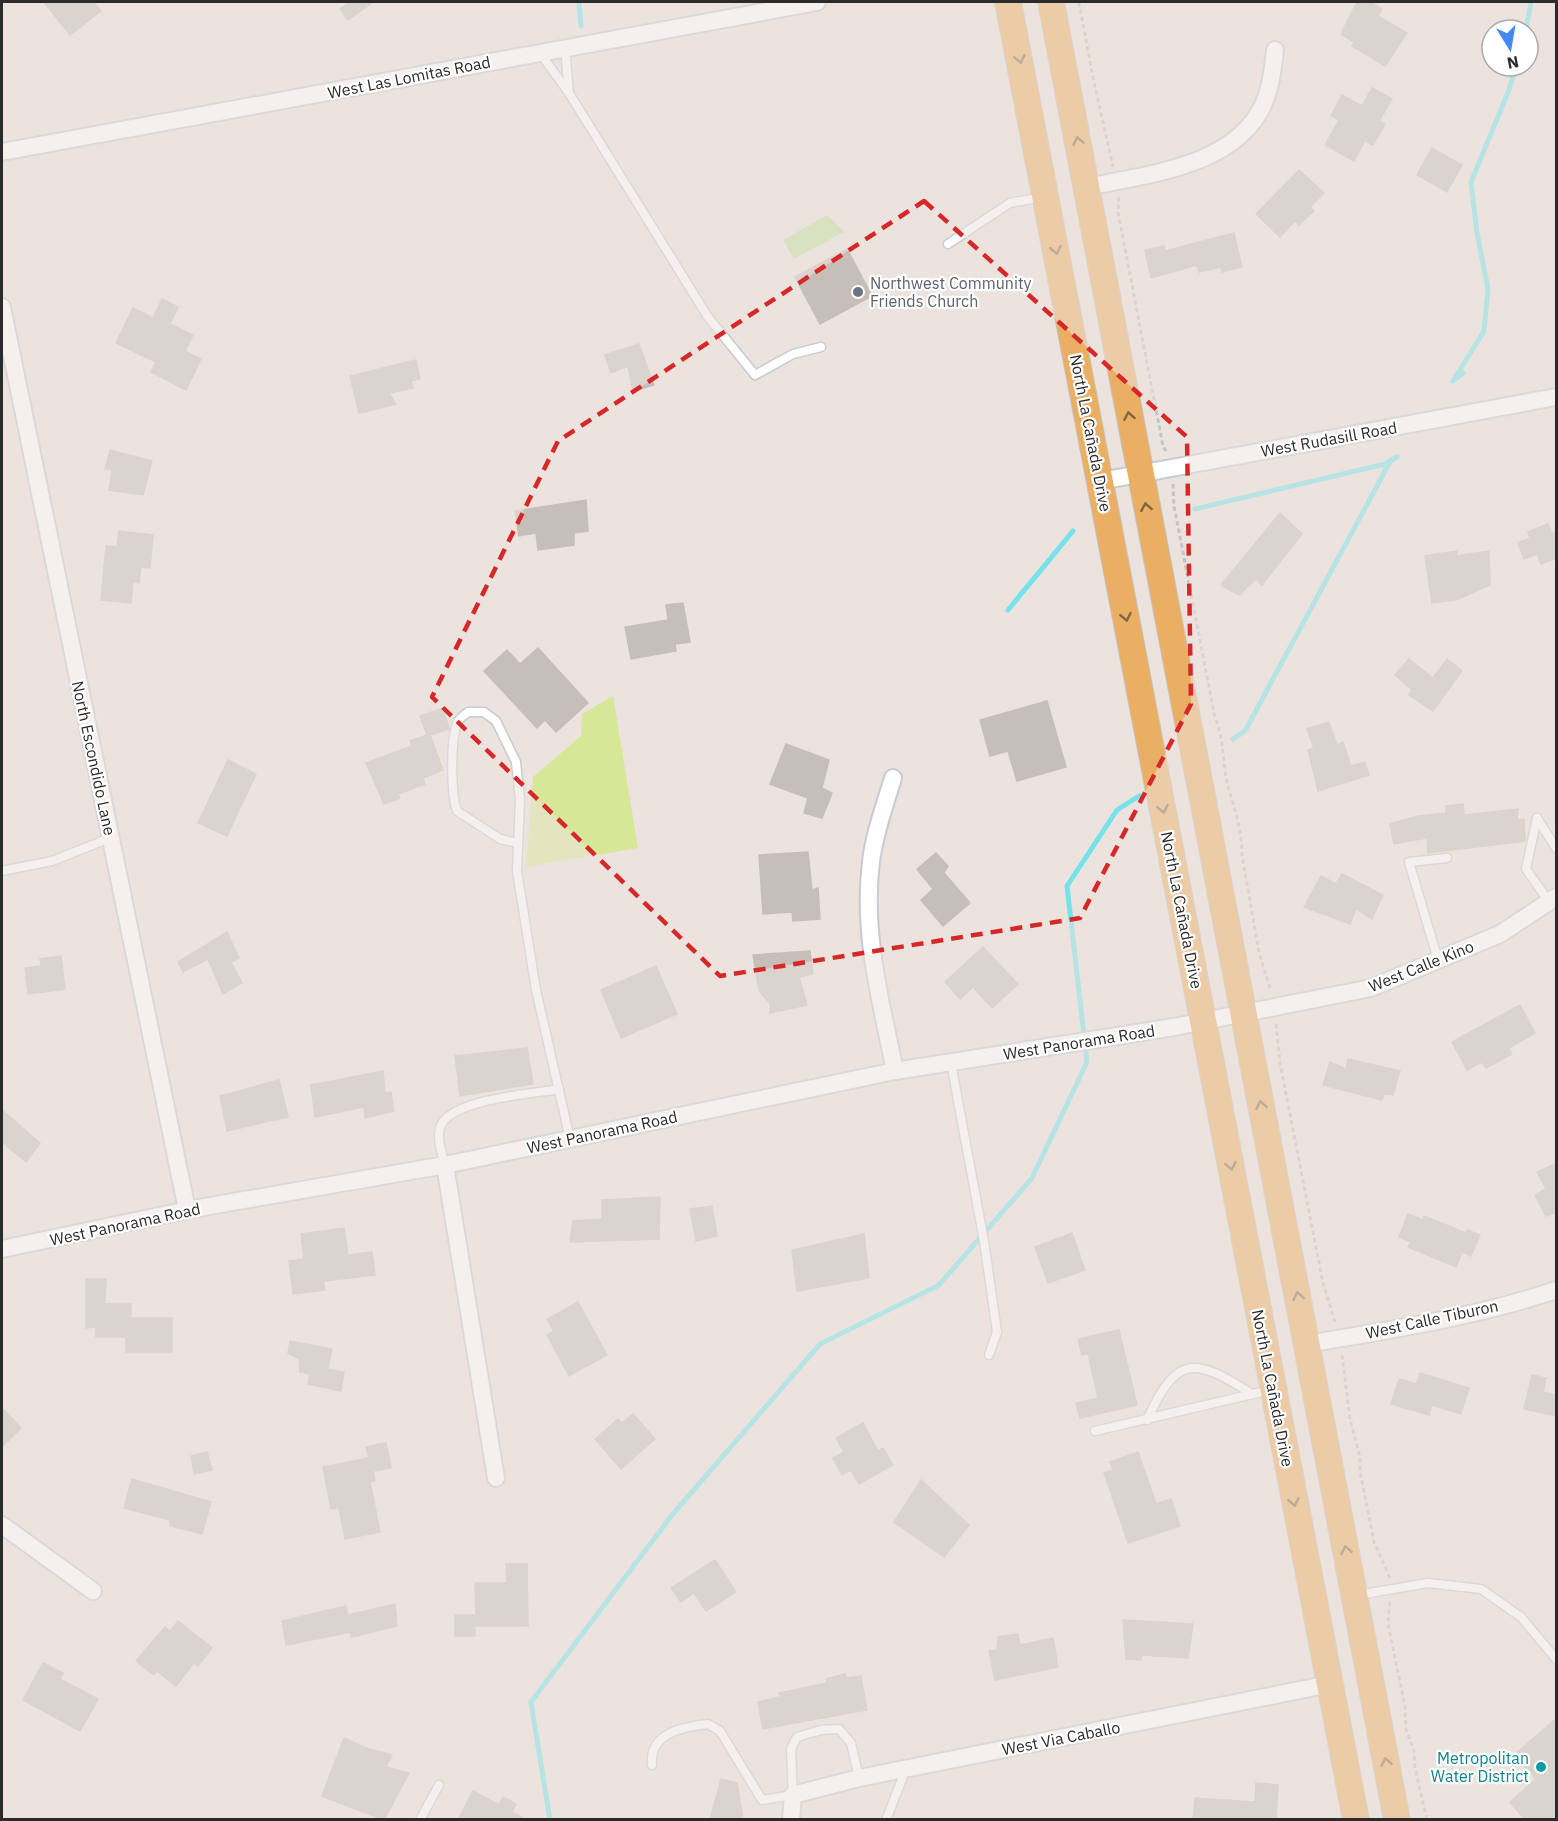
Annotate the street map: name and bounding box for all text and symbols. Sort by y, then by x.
north arrow [1480,18,1540,78]
street label: West Las Lomitas Road [326,51,492,103]
text: N [1505,52,1520,74]
one-way arrow [1013,54,1026,64]
one-way arrow [1072,137,1085,147]
one-way arrow [1049,245,1062,255]
place label: Northwest Community Friends Church [870,273,1032,311]
marker: Northwest Community Friends Church [851,285,865,299]
street label: North La Cañada Drive [1066,353,1116,514]
one-way arrow [1123,411,1136,421]
street label: West Rudasill Road [1259,417,1399,461]
one-way arrow [1140,503,1153,513]
one-way arrow [1119,612,1132,622]
street label: North Escondido Lane [68,679,120,837]
one-way arrow [1156,804,1169,814]
street label: North La Cañada Drive [1157,830,1207,991]
street label: West Calle Kino [1365,936,1477,996]
street label: West Panorama Road [1002,1020,1156,1064]
one-way arrow [1255,1100,1268,1110]
street label: West Panorama Road [525,1106,679,1158]
one-way arrow [1224,1160,1237,1170]
street label: West Panorama Road [48,1198,202,1250]
one-way arrow [1292,1292,1305,1302]
street label: West Calle Tiburon [1364,1295,1500,1343]
street label: North La Cañada Drive [1248,1308,1298,1469]
one-way arrow [1287,1496,1300,1506]
one-way arrow [1340,1545,1353,1555]
street label: West Via Caballo [1000,1717,1122,1759]
place label: Metropolitan Water District [1431,1748,1529,1786]
one-way arrow [1380,1757,1393,1767]
marker: Metropolitan Water District [1534,1760,1548,1774]

